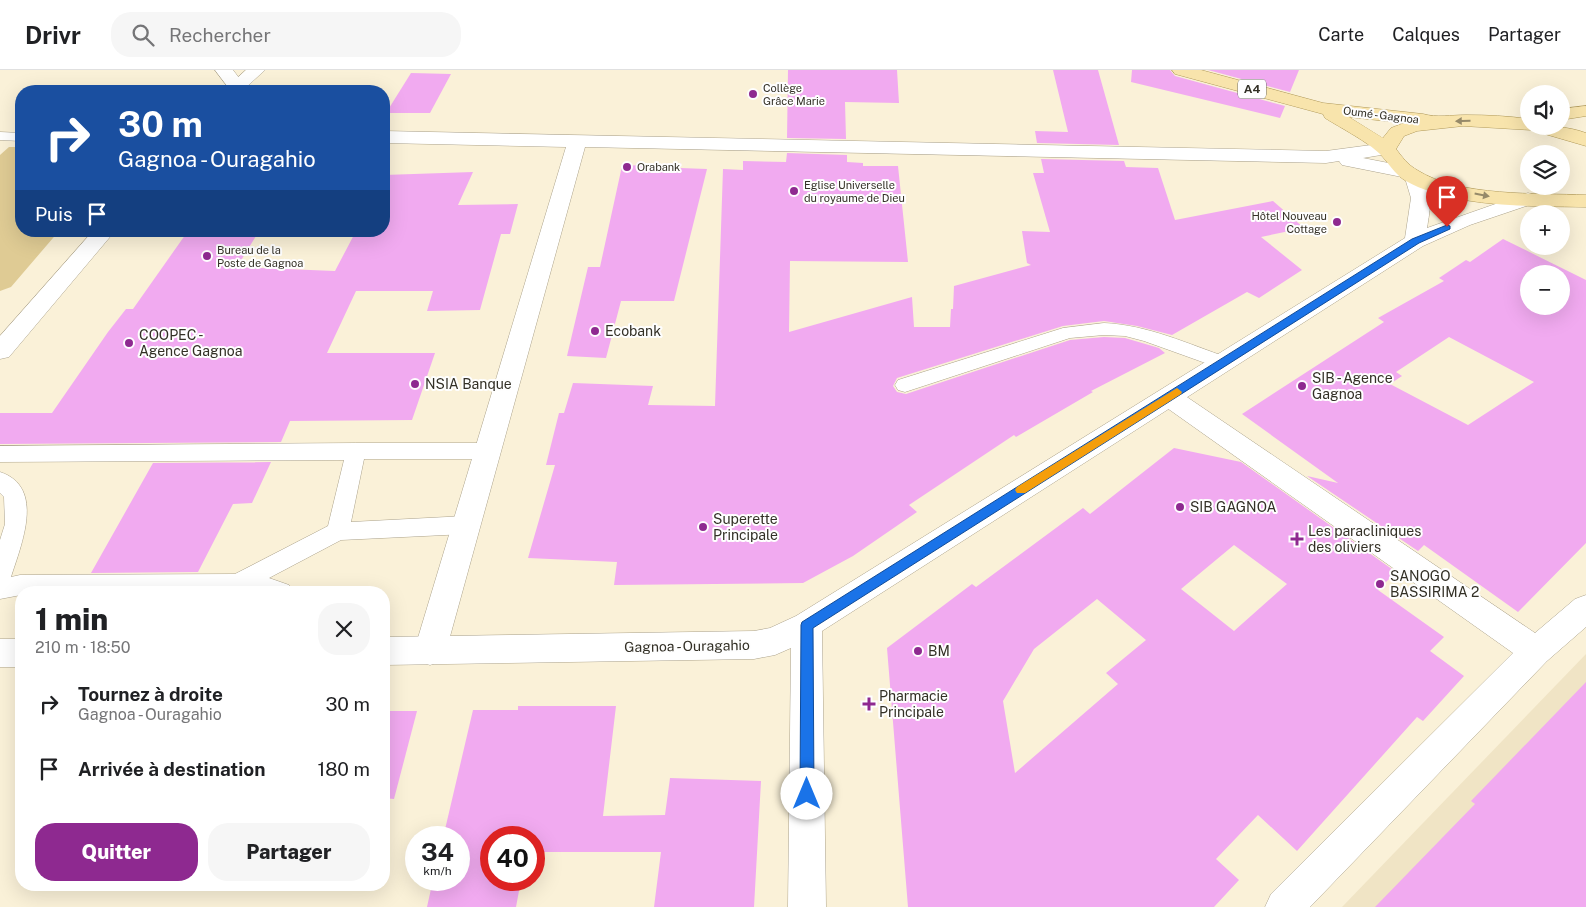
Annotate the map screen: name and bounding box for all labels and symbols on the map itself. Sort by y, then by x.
road number: A4 [1238,80,1266,98]
place label: Collège Grâce Marie [763,82,825,107]
marker: Collège Grâce Marie [747,88,759,100]
street label: Oumé - Gagnoa [1342,104,1420,126]
one-way arrow [1454,117,1470,125]
marker: Orabank [621,161,633,173]
place label: Orabank [637,161,680,173]
pin [1426,176,1468,227]
place label: Eglise Universelle du royaume de Dieu [804,179,905,204]
marker: Eglise Universelle du royaume de Dieu [788,185,800,197]
one-way arrow [1474,191,1489,199]
place label: Hôtel Nouveau Cottage [1251,210,1327,235]
marker: Hôtel Nouveau Cottage [1331,216,1343,228]
place label: Bureau de la Poste de Gagnoa [217,244,303,269]
marker: Bureau de la Poste de Gagnoa [201,250,213,262]
place label: Ecobank [605,323,661,339]
marker: Ecobank [589,325,601,337]
place label: COOPEC - Agence Gagnoa [139,327,242,359]
marker: COOPEC - Agence Gagnoa [123,337,135,349]
place label: SIB - Agence Gagnoa [1312,370,1393,402]
place label: NSIA Banque [425,376,512,392]
marker: NSIA Banque [409,378,421,390]
marker: SIB - Agence Gagnoa [1296,380,1308,392]
place label: SIB GAGNOA [1190,499,1276,515]
marker: SIB GAGNOA [1174,501,1186,513]
place label: Superette Principale [713,511,778,543]
marker: Superette Principale [697,521,709,533]
place label: Les paracliniques des oliviers [1308,523,1421,555]
marker: Les paracliniques des oliviers [1290,532,1304,546]
place label: SANOGO BASSIRIMA 2 [1390,568,1479,600]
marker: SANOGO BASSIRIMA 2 [1374,578,1386,590]
street label: Gagnoa - Ouragahio [624,637,750,655]
place label: BM [928,643,950,659]
marker: BM [912,645,924,657]
place label: Pharmacie Principale [879,688,948,720]
marker: Pharmacie Principale [863,698,875,710]
position arrow [780,767,832,819]
speed limit sign: 40 [480,826,545,891]

